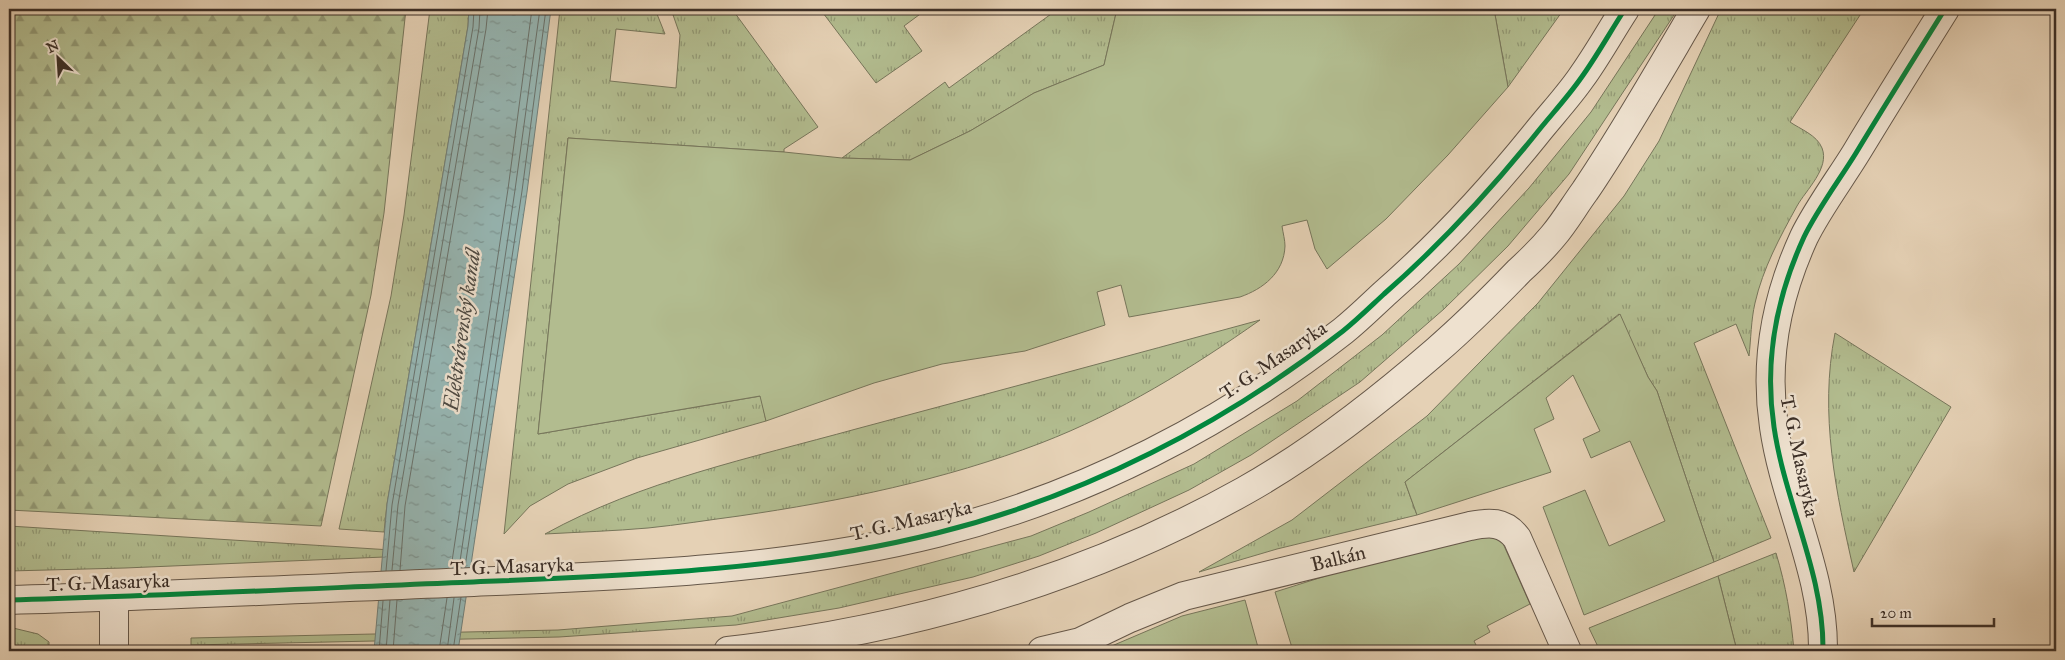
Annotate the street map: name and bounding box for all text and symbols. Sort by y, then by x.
north arrow [32,32,82,82]
text: N [44,36,62,57]
water label: Elektrárenský kanál [438,245,487,414]
street label: T. G. Masaryka [1215,315,1331,405]
street label: T. G. Masaryka [1775,393,1825,520]
street label: T. G. Masaryka [848,494,974,546]
street label: Balkán [1308,540,1368,576]
street label: T. G. Masaryka [450,552,575,580]
street label: T. G. Masaryka [46,568,171,596]
scale bar [1872,595,1995,627]
text: 20 m [1880,604,1912,622]

